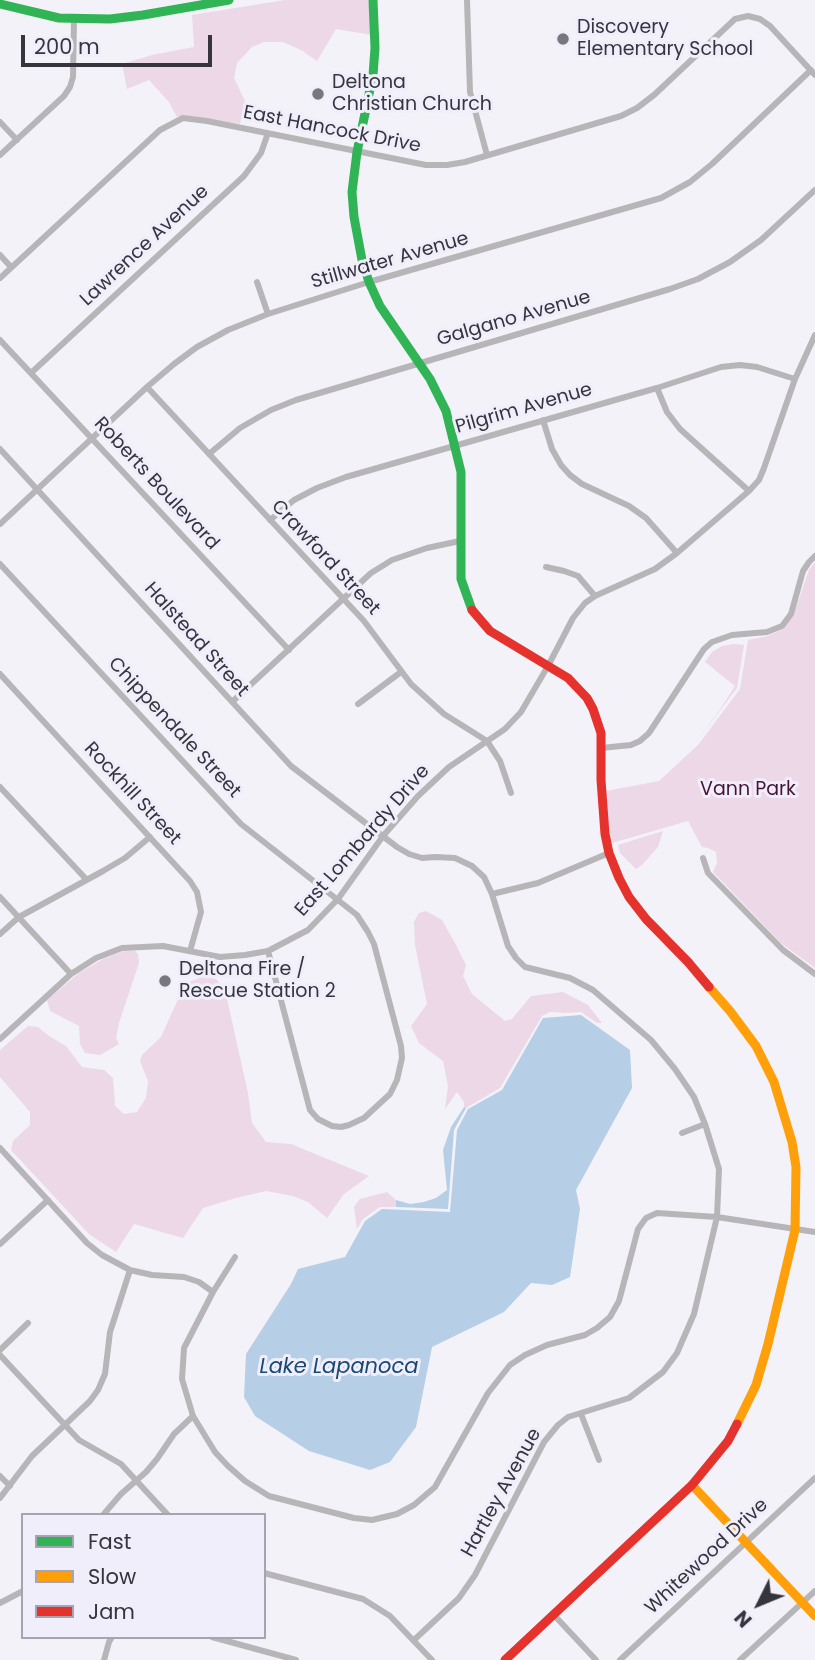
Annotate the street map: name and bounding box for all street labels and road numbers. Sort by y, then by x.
street label: East Hancock Drive [241,102,423,158]
street label: Lawrence Avenue [76,181,214,311]
street label: Stillwater Avenue [309,228,471,294]
street label: Galgano Avenue [435,286,593,352]
street label: Pilgrim Avenue [453,379,595,439]
street label: Roberts Boulevard [89,413,223,555]
street label: Crawford Street [266,496,384,620]
street label: Halstead Street [139,578,253,702]
street label: Chippendale Street [103,653,245,803]
street label: Rockhill Street [79,738,185,850]
street label: East Lombardy Drive [291,761,435,921]
street label: Hartley Avenue [457,1425,547,1561]
street label: Whitewood Drive [641,1494,773,1620]

